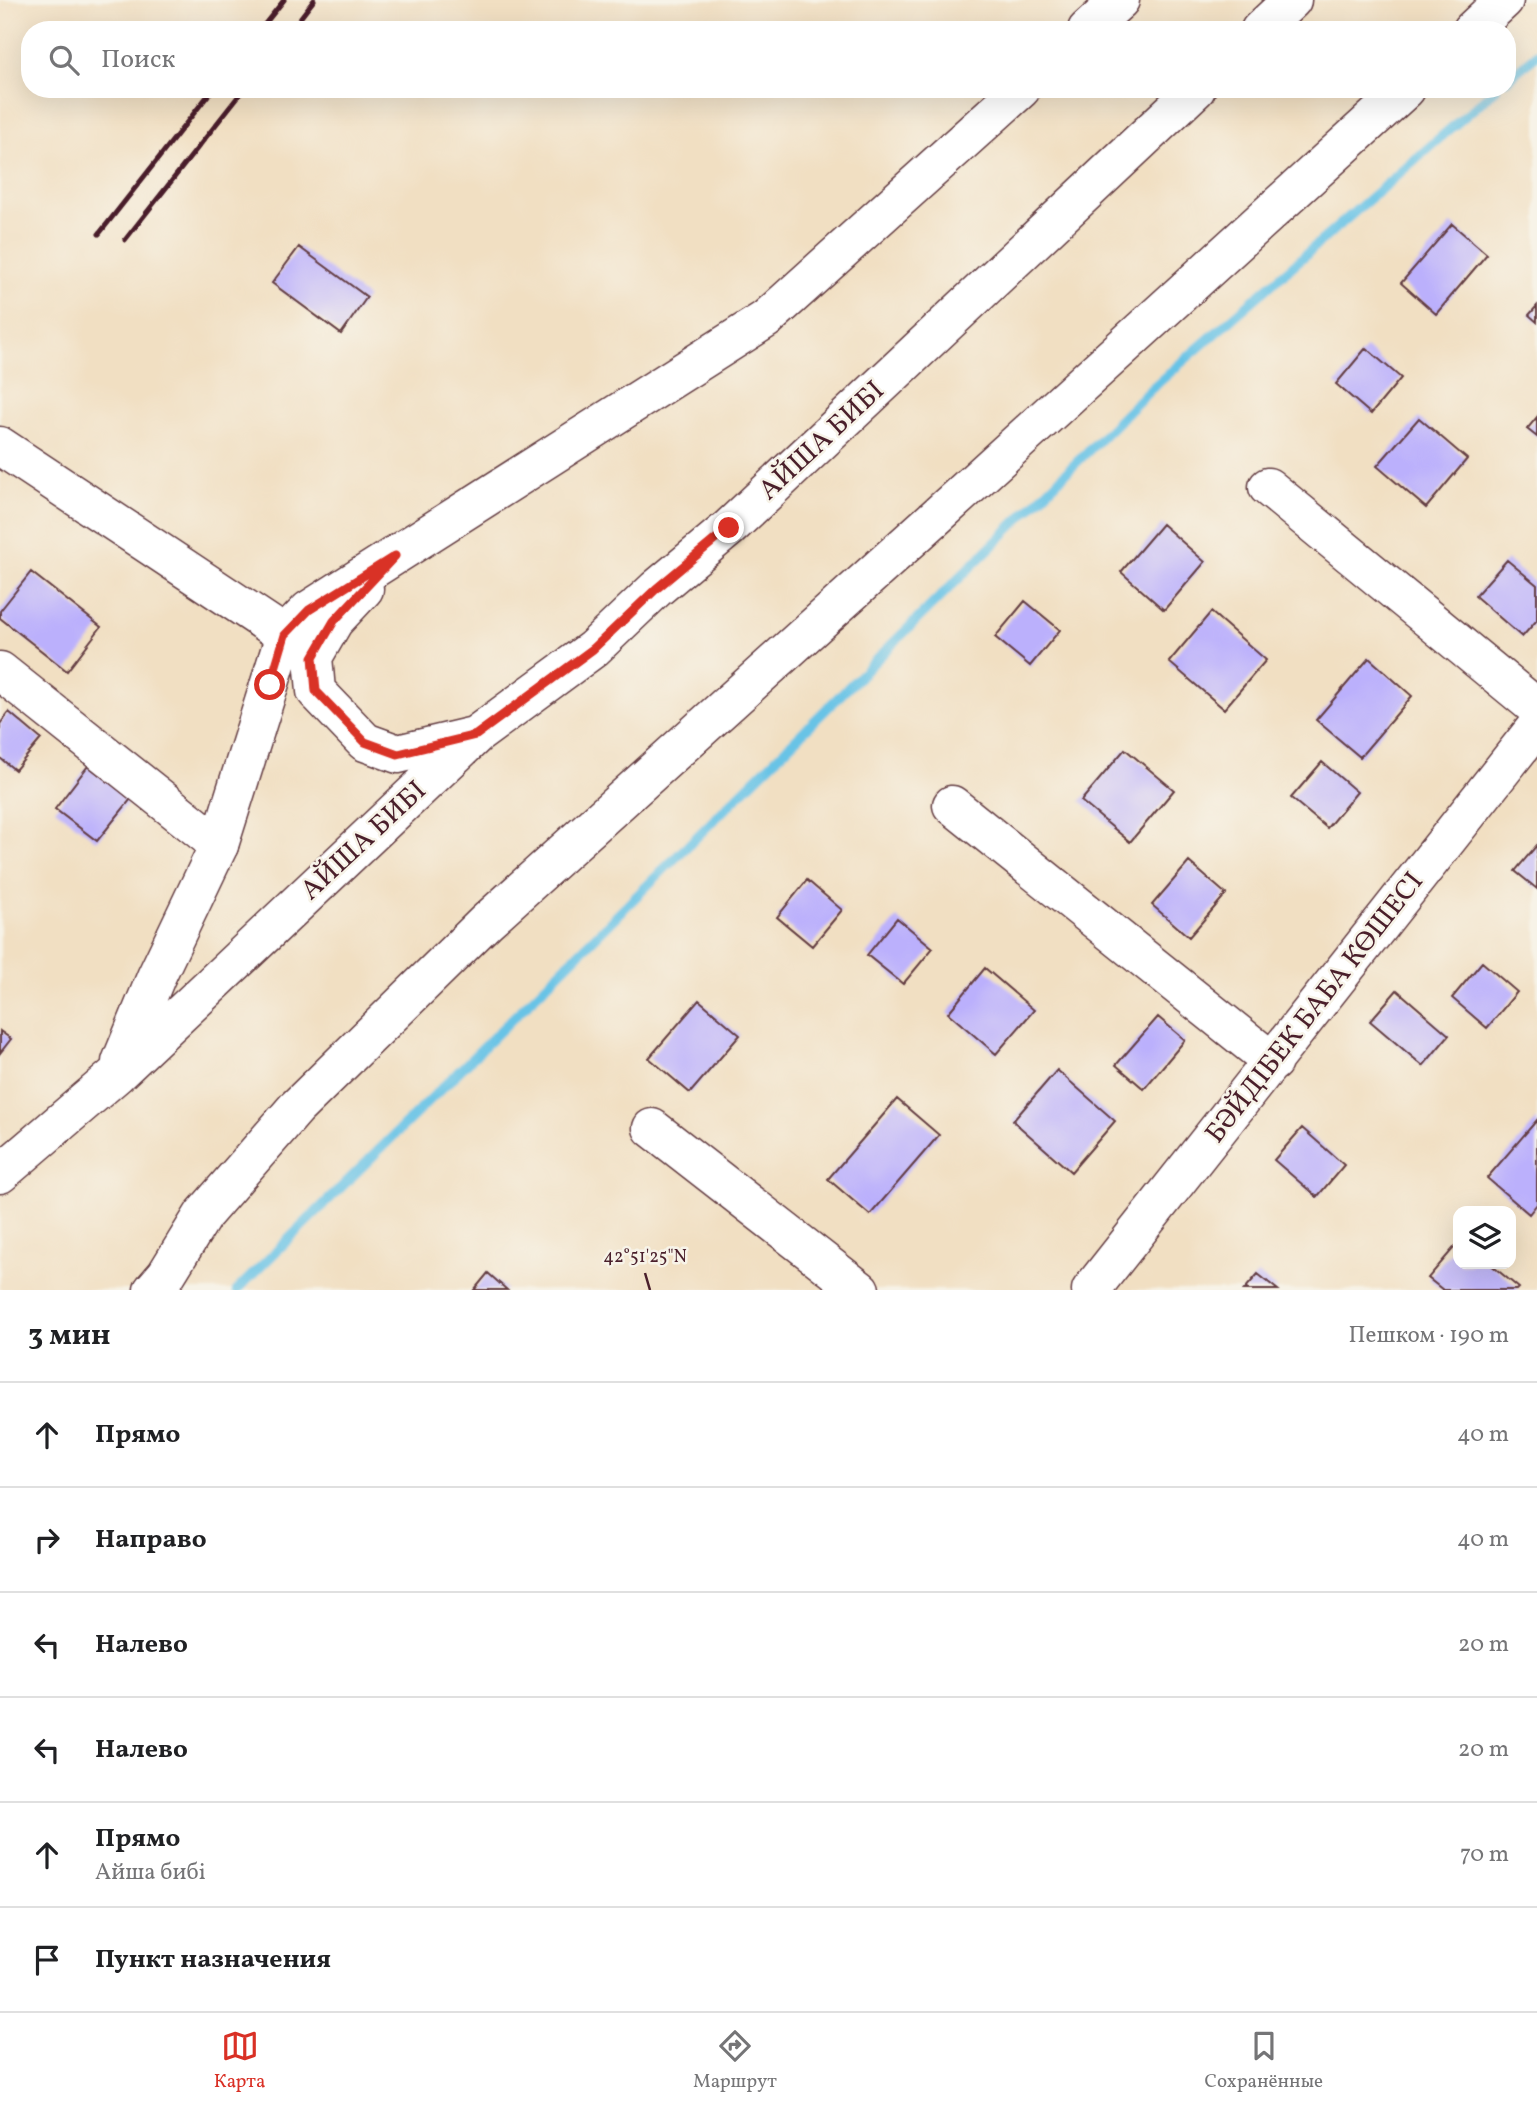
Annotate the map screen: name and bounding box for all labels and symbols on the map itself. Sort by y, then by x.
street label: АЙША БИБІ [750,372,894,510]
route end [713,512,744,543]
route start [254,669,285,700]
street label: АЙША БИБІ [292,772,436,910]
street label: БӘЙДІБЕК БАБА КӨШЕСІ [1197,864,1433,1152]
text: 42°51'25"N [603,1245,687,1270]

